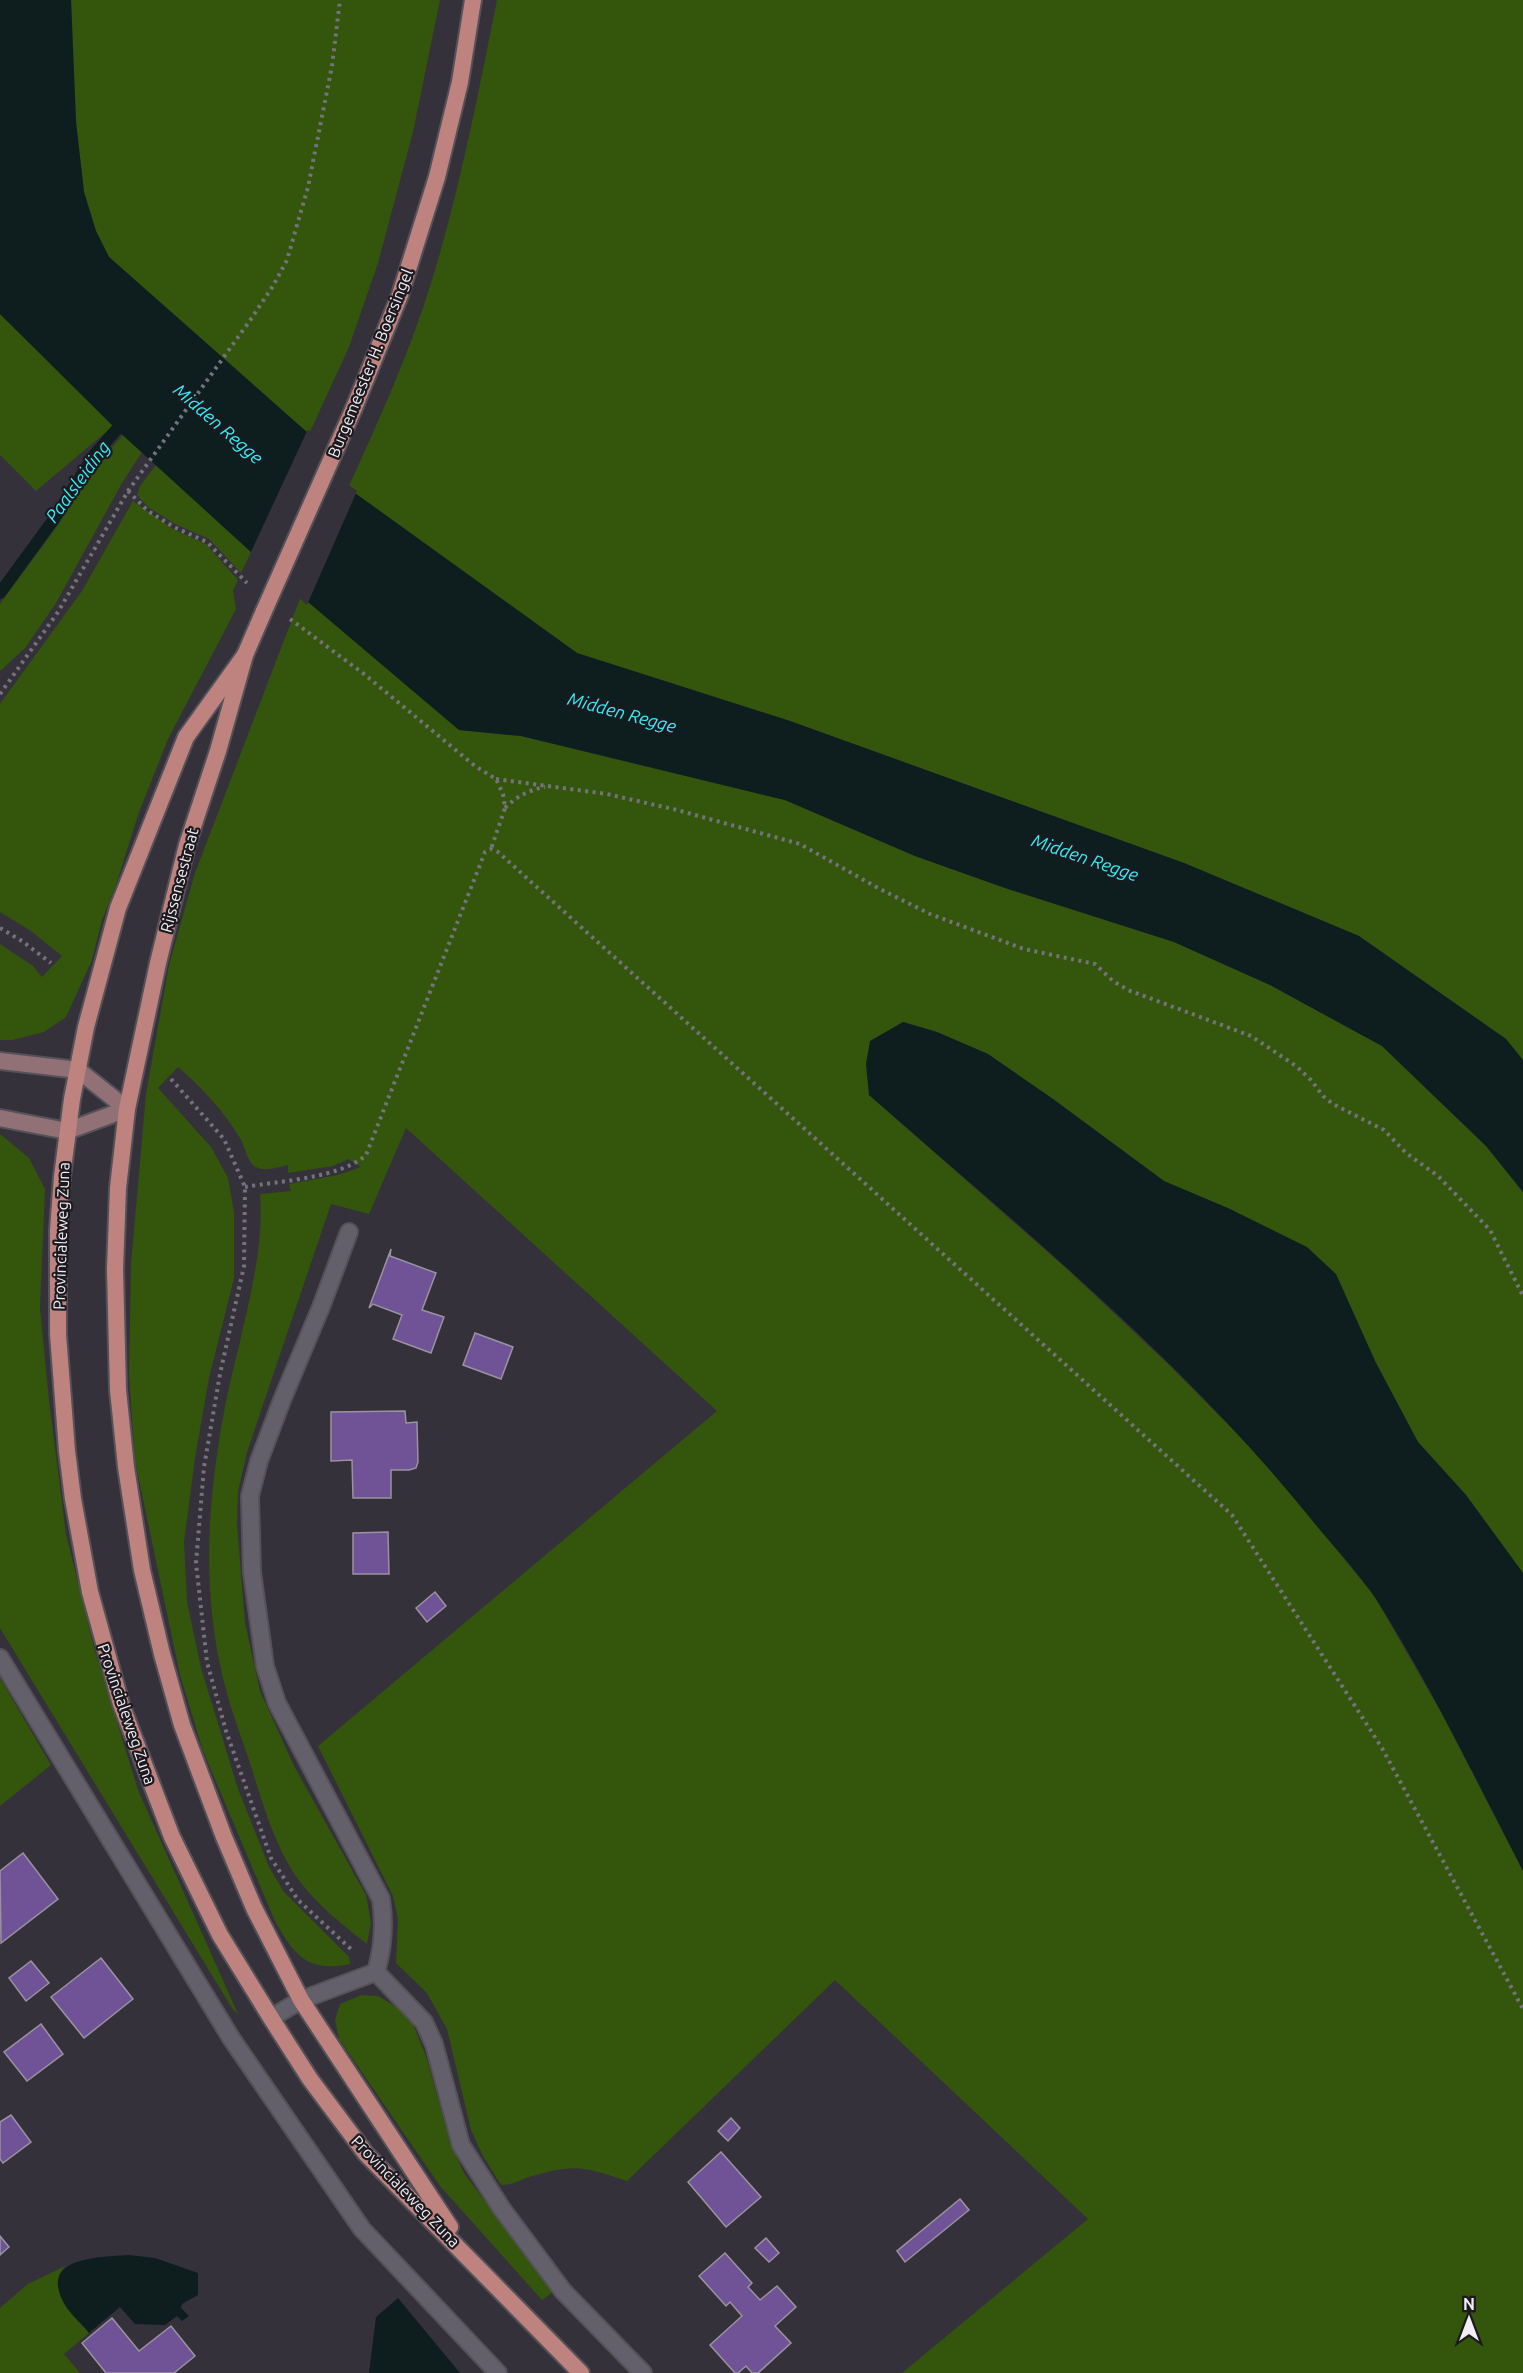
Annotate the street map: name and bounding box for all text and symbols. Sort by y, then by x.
street label: Burgemeester H. Boersingel [324,266,416,460]
water label: Midden Regge [170,379,267,467]
water label: Paalsleiding [41,437,113,526]
water label: Midden Regge [566,688,679,736]
street label: Rijssensestraat [156,825,202,934]
water label: Midden Regge [1029,829,1141,885]
street label: Provincialeweg Zuna [49,1162,73,1310]
street label: Provincialeweg Zuna [94,1641,160,1787]
street label: Provincialeweg Zuna [348,2132,464,2250]
north arrow [1439,2289,1499,2349]
text: N [1463,2295,1475,2313]

